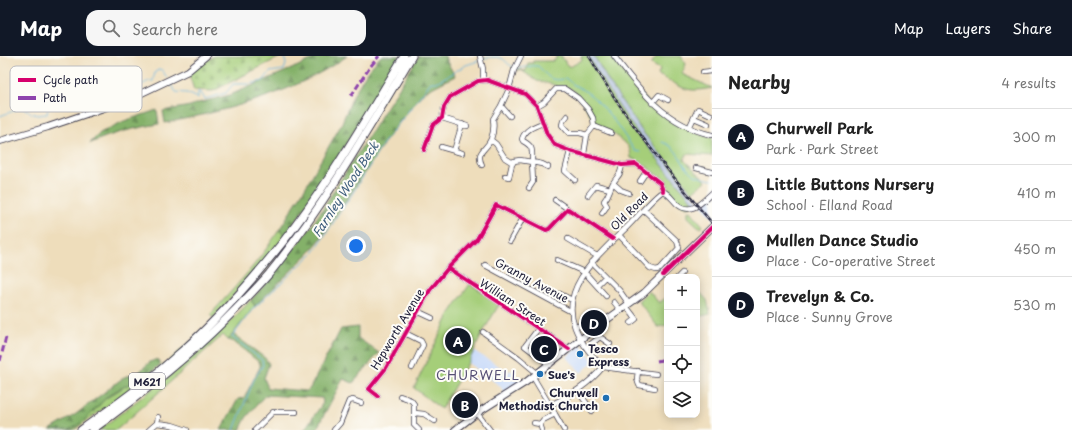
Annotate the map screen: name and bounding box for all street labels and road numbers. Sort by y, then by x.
street label: Old Road [606,188,652,234]
street label: Granny Avenue [492,253,572,307]
street label: William Street [476,274,550,330]
street label: Hepworth Avenue [366,285,428,373]
road number: M621 [129,373,165,389]

